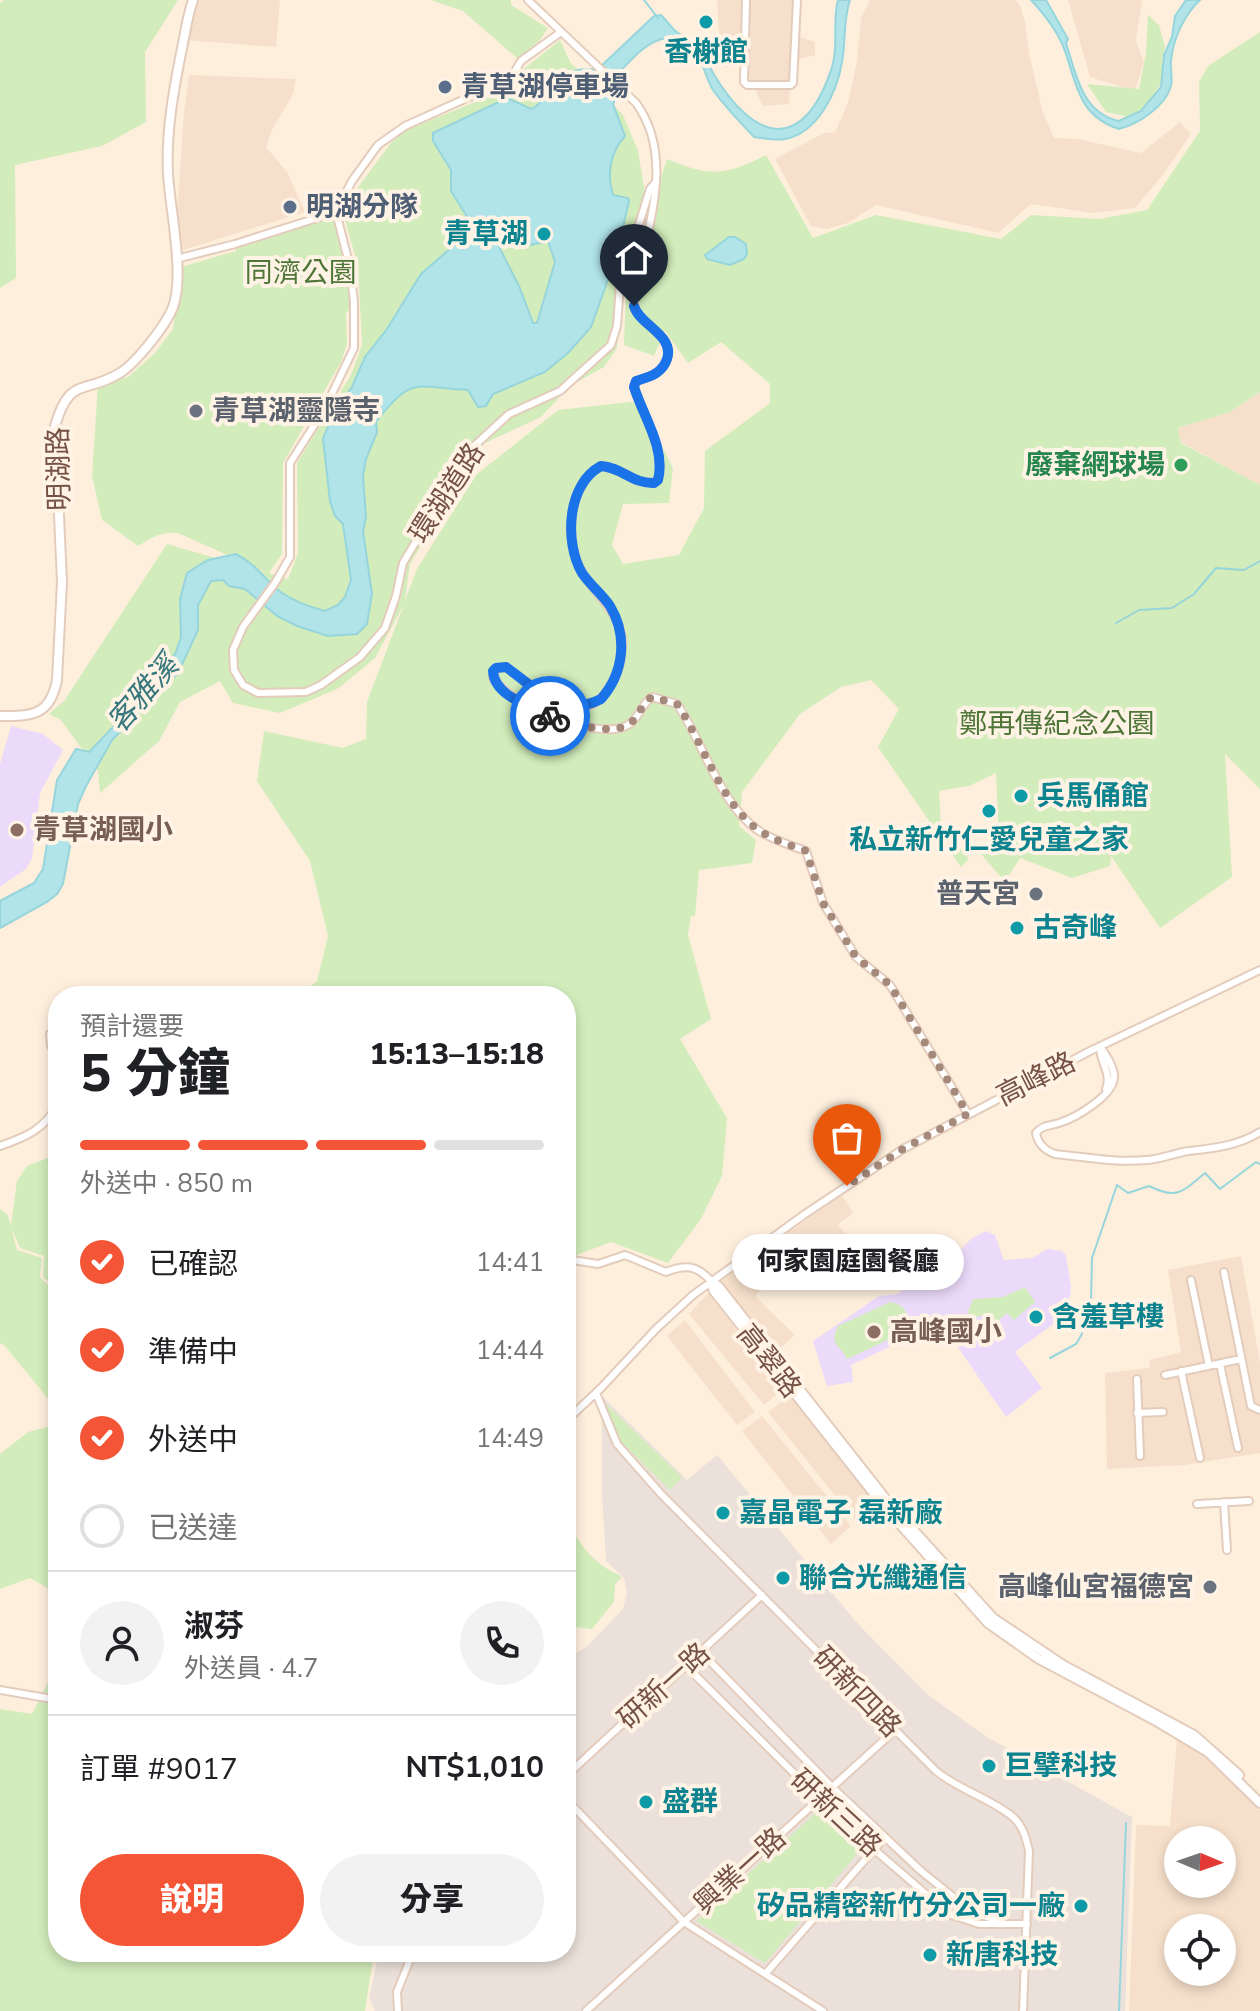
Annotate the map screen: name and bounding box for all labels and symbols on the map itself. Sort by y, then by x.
marker: 香榭館 [697,13,715,31]
place label: 香榭館 [664,33,748,71]
place label: 青草湖停車場 [461,68,629,106]
marker: 青草湖停車場 [436,78,454,96]
place label: 明湖分隊 [306,188,418,226]
marker: 明湖分隊 [281,198,299,216]
place label: 青草湖 [444,215,528,253]
pin [600,224,668,306]
marker: 青草湖 [535,225,553,243]
park label: 同濟公園 [245,254,357,292]
place label: 青草湖靈隱寺 [212,392,380,430]
marker: 青草湖靈隱寺 [187,402,205,420]
street label: 明湖路 [39,427,79,511]
street label: 環湖道路 [401,436,493,550]
place label: 廢棄網球場 [1025,446,1165,484]
marker: 廢棄網球場 [1172,456,1190,474]
water label: 客雅溪 [98,644,191,741]
courier [510,676,590,756]
park label: 鄭再傳紀念公園 [959,705,1155,743]
place label: 兵馬俑館 [1037,777,1149,815]
marker: 兵馬俑館 [1012,787,1030,805]
marker: 私立新竹仁愛兒童之家 [980,802,998,820]
place label: 青草湖國小 [33,811,173,849]
marker: 青草湖國小 [8,821,26,839]
place label: 私立新竹仁愛兒童之家 [849,821,1129,859]
place label: 普天宮 [936,875,1020,913]
marker: 普天宮 [1027,885,1045,903]
place label: 古奇峰 [1033,909,1117,947]
marker: 古奇峰 [1008,919,1026,937]
street label: 高峰路 [990,1043,1082,1115]
pin [813,1104,881,1186]
callout: 何家園庭園餐廳 [731,1234,963,1290]
place label: 含羞草樓 [1052,1298,1164,1336]
marker: 含羞草樓 [1027,1308,1045,1326]
place label: 高峰國小 [890,1313,1002,1351]
street label: 高翠路 [728,1316,810,1406]
marker: 高峰國小 [865,1323,883,1341]
place label: 嘉晶電子 磊新廠 [739,1494,943,1532]
marker: 嘉晶電子 磊新廠 [714,1504,732,1522]
place label: 聯合光纖通信 [799,1559,967,1597]
place label: 高峰仙宮福德宮 [998,1568,1194,1606]
marker: 聯合光纖通信 [774,1569,792,1587]
marker: 高峰仙宮福德宮 [1201,1578,1219,1596]
street label: 研新一路 [610,1634,718,1738]
street label: 研新四路 [804,1639,910,1745]
place label: 巨擘科技 [1005,1747,1117,1785]
marker: 巨擘科技 [980,1757,998,1775]
street label: 研新三路 [782,1761,890,1865]
place label: 盛群 [662,1783,718,1821]
marker: 盛群 [637,1793,655,1811]
street label: 興業一路 [686,1819,794,1923]
north arrow [1164,1826,1236,1898]
place label: 矽品精密新竹分公司一廠 [757,1887,1065,1925]
marker: 矽品精密新竹分公司一廠 [1072,1897,1090,1915]
place label: 新唐科技 [946,1936,1058,1974]
marker: 新唐科技 [921,1946,939,1964]

